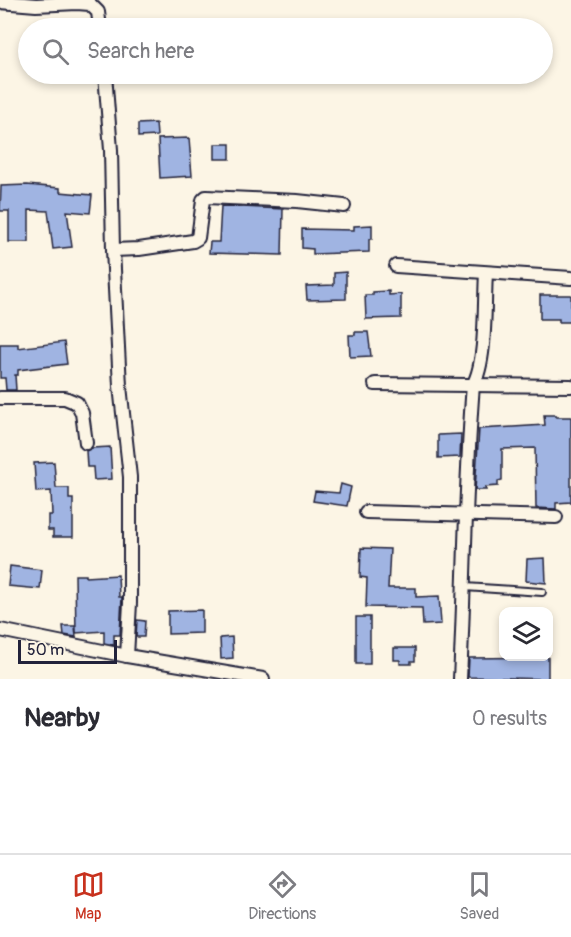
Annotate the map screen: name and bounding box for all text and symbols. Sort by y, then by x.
search box [18,18,553,84]
icon: search [39,35,72,68]
text: Search here [87,37,194,65]
map controls [499,607,553,661]
button: layers [499,607,553,661]
scale bar [18,637,117,664]
text: 50 m [27,640,64,660]
text: Nearby [24,702,100,734]
text: 0 results [472,706,547,731]
tab: Map [72,868,105,924]
tab: Directions [248,868,316,924]
tab: Saved [460,868,499,924]

